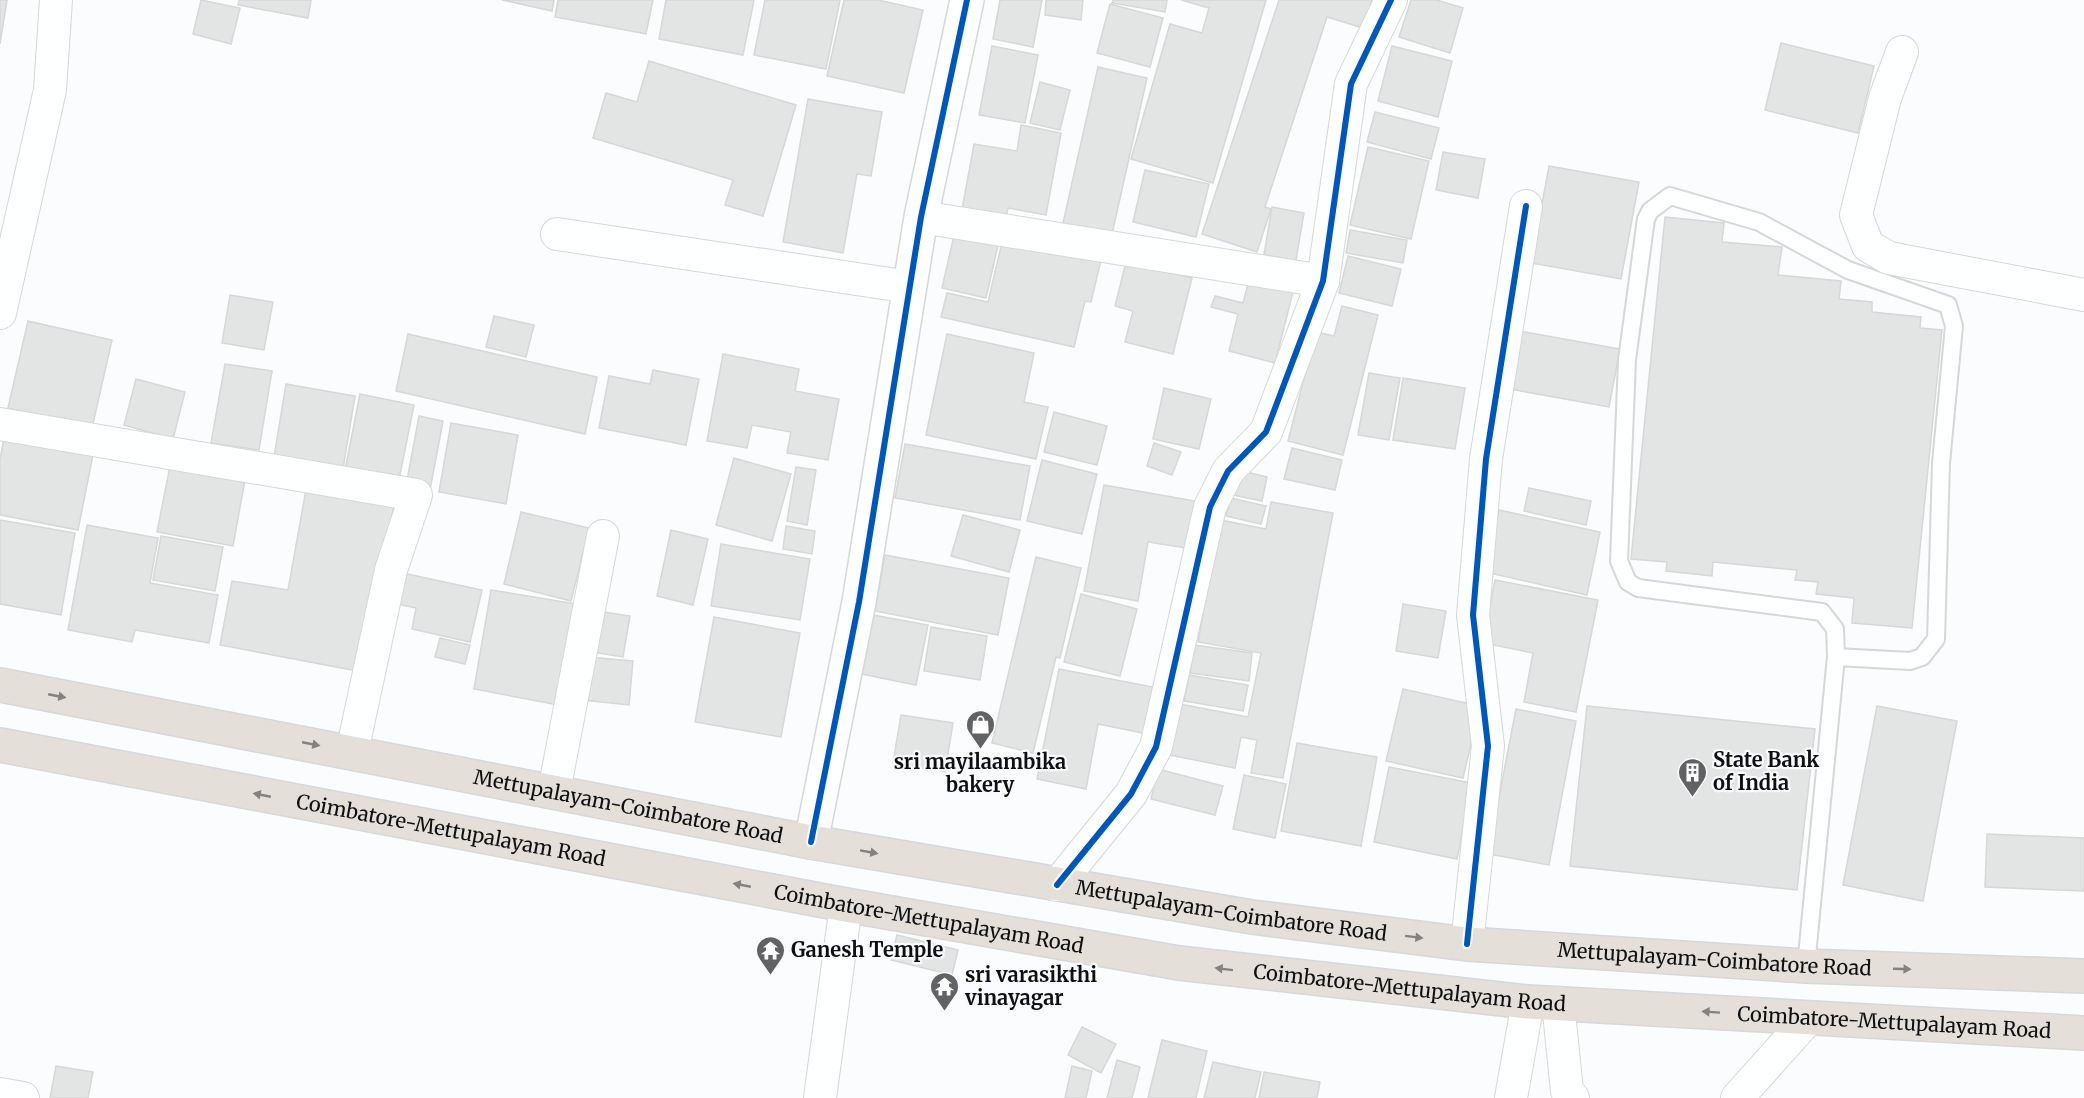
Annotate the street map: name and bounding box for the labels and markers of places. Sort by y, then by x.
shop icon: sri mayilaambika bakery [964,708,996,750]
place label: State Bank of India [1713,747,1819,795]
place label: sri mayilaambika bakery [894,749,1066,797]
building icon: State Bank of India [1676,756,1708,798]
temple icon: Ganesh Temple [754,934,786,976]
place label: Ganesh Temple [791,937,943,962]
place label: sri varasikthi vinayagar [964,962,1097,1010]
temple icon: sri varasikthi vinayagar [928,970,960,1012]

